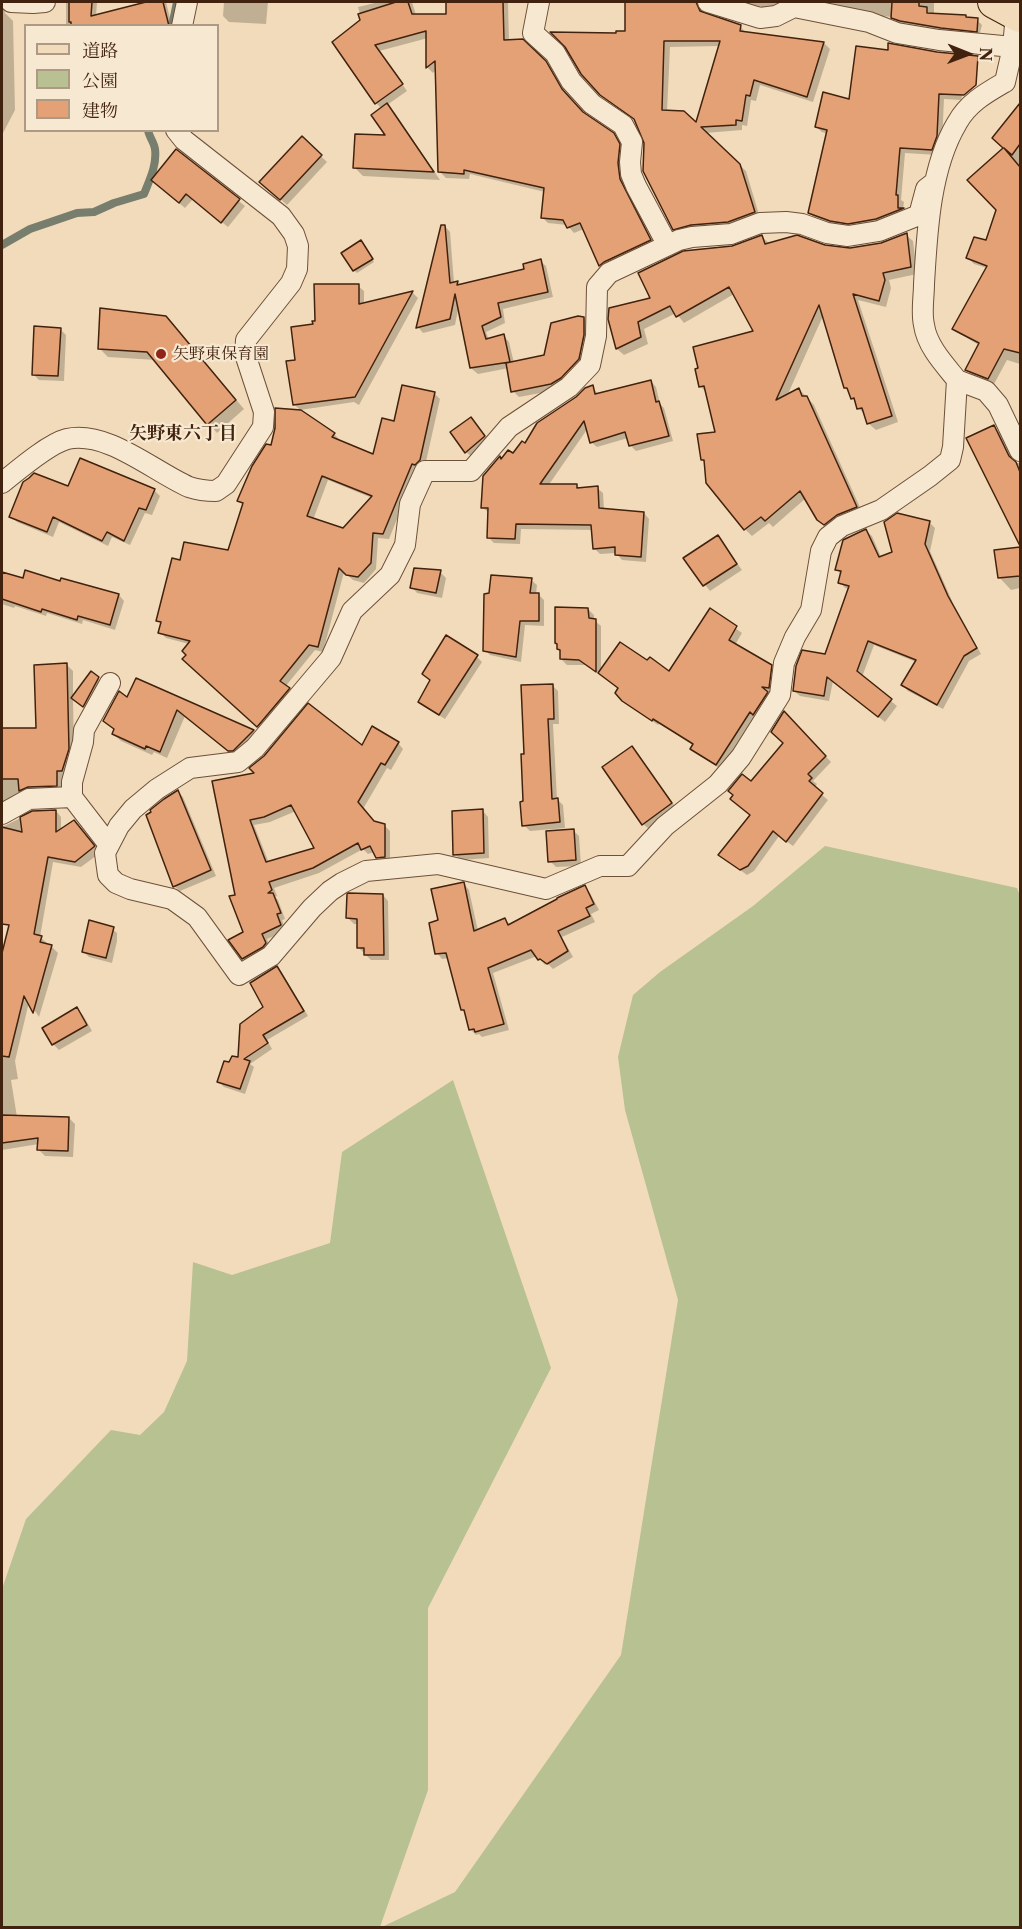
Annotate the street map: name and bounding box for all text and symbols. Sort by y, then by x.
legend [24,24,219,132]
north arrow [938,24,998,84]
text: 道路 [82,40,118,62]
text: N [976,47,996,61]
text: 公園 [82,70,118,92]
text: 建物 [82,100,118,122]
place label: 矢野東保育園 [173,344,269,364]
marker: 矢野東保育園 [154,347,168,361]
district label: 矢野東六丁目 [129,423,237,445]

